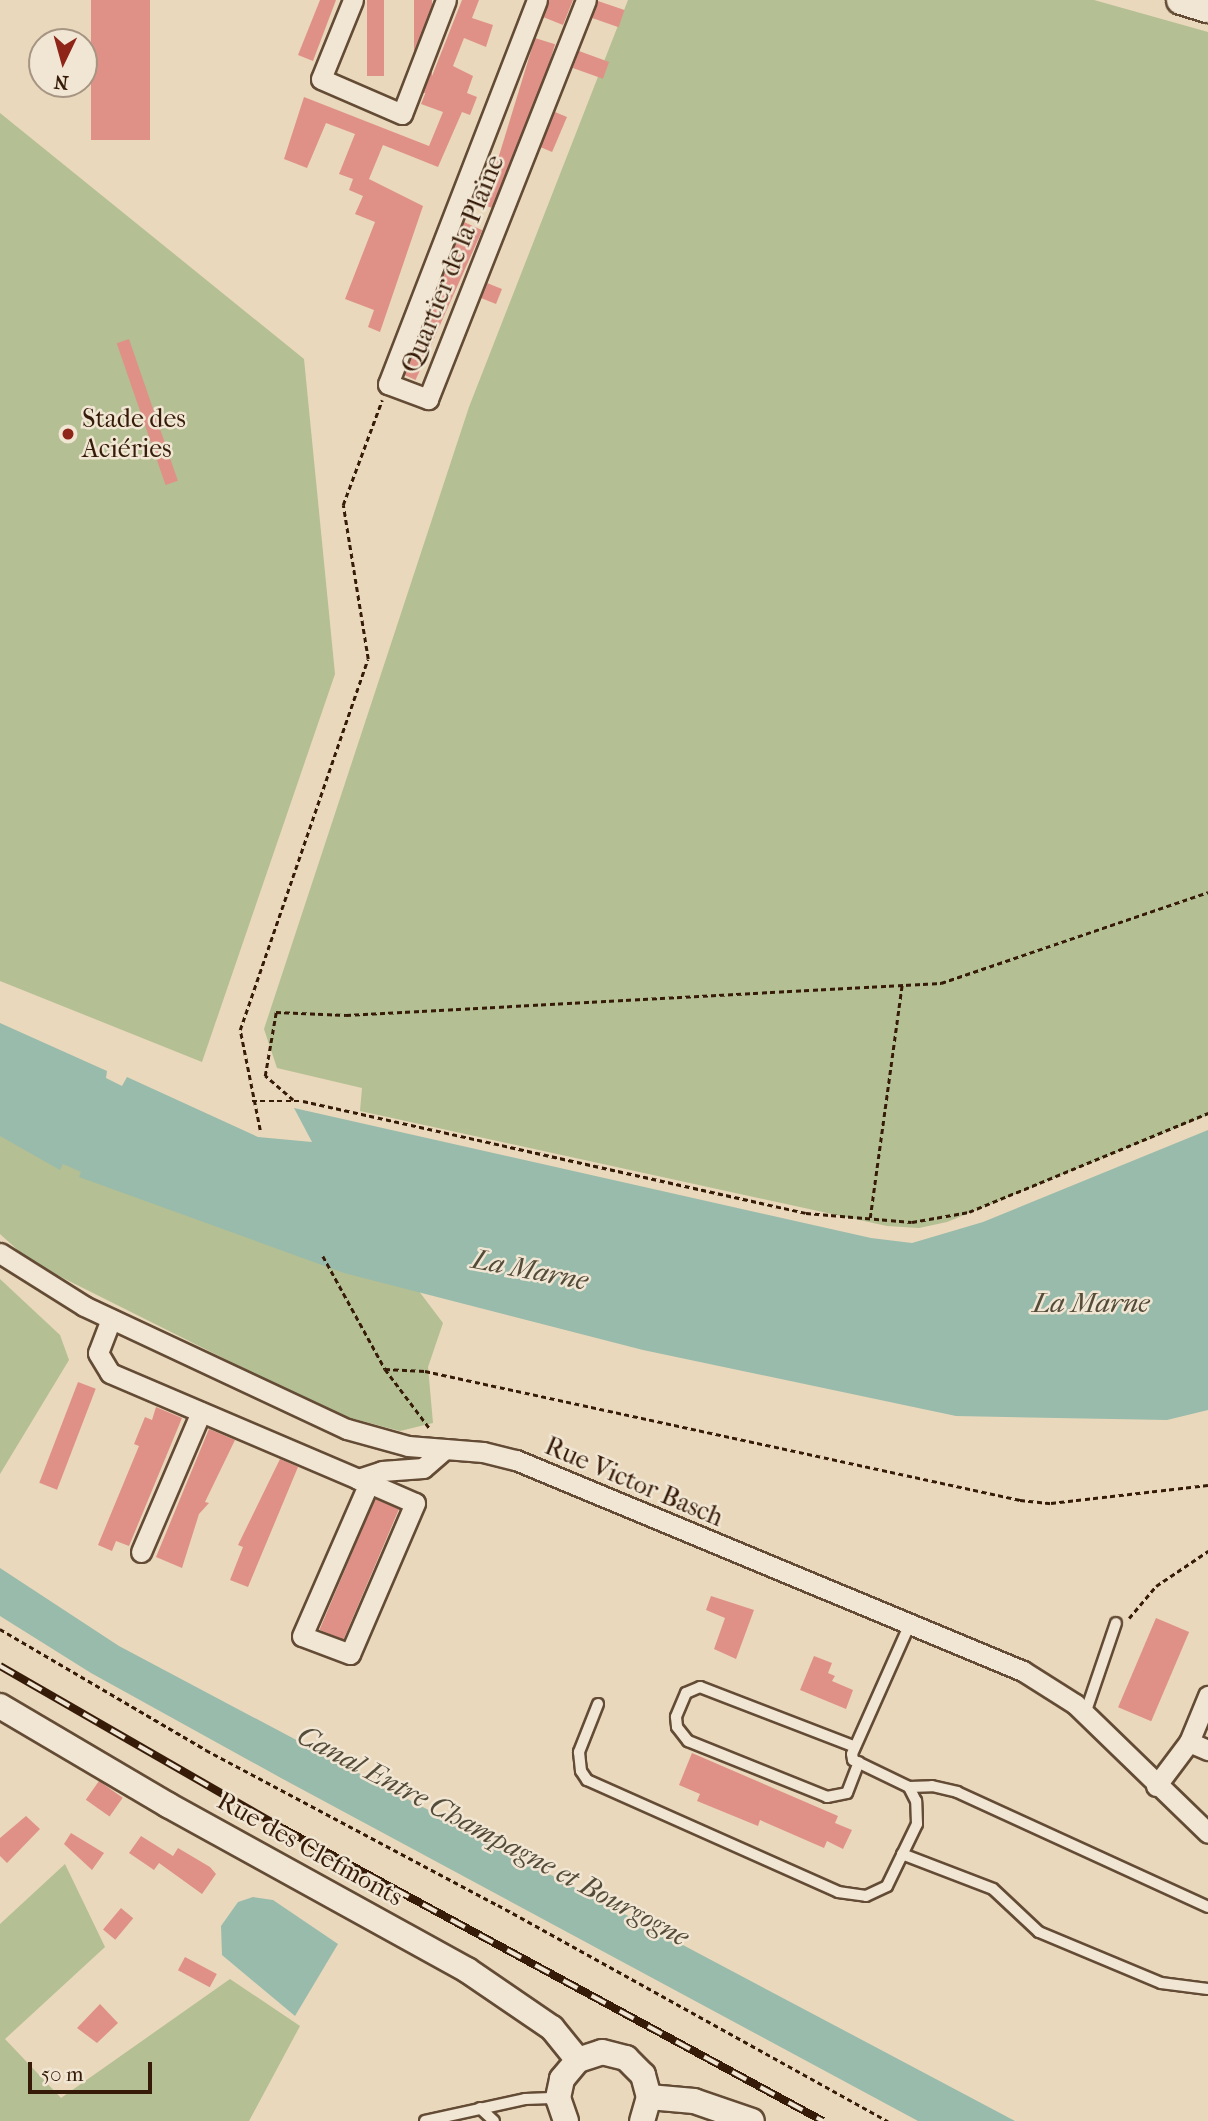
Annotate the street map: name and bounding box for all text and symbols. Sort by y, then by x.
north arrow [28,28,98,98]
text: N [53,70,69,94]
street label: Quartier de la Plaine [395,151,511,377]
place label: Stade des Aciéries [82,403,186,464]
marker: Stade des Aciéries [60,426,76,442]
water label: La Marne [469,1242,591,1298]
water label: La Marne [1032,1286,1150,1320]
street label: Rue Victor Basch [540,1430,728,1534]
water label: Canal Entre Champagne et Bourgogne [292,1718,694,1954]
street label: Rue des Clefmonts [212,1785,408,1913]
scale bar [32,2048,156,2092]
text: 50 m [41,2062,84,2086]

